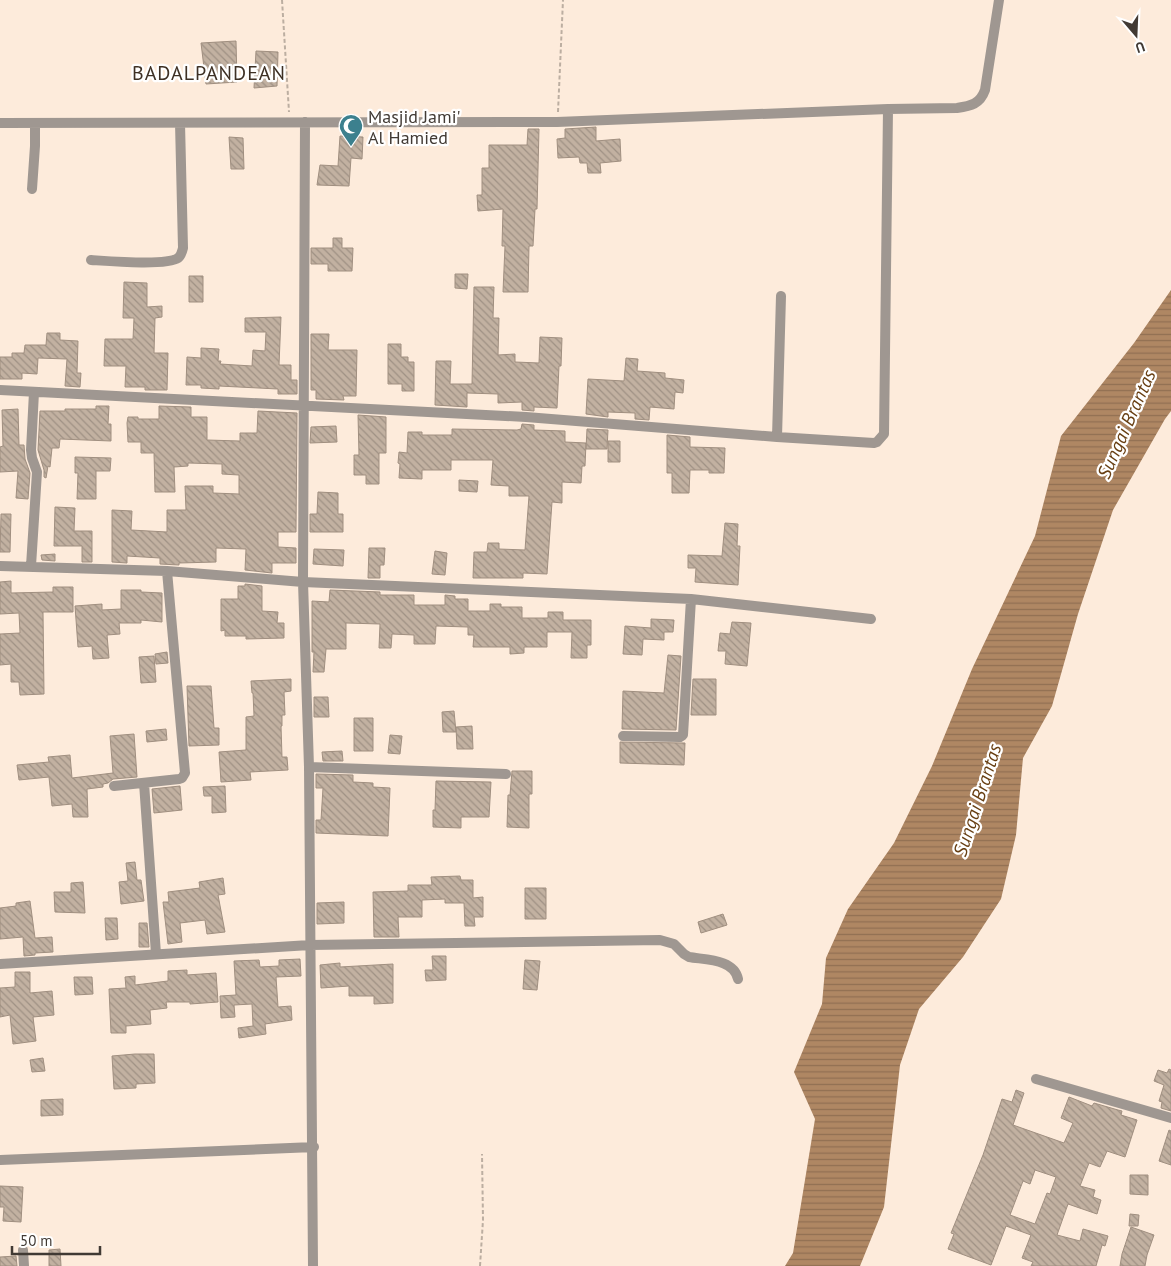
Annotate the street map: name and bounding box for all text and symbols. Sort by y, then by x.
north arrow [1111,10,1161,60]
text: U [1133,37,1147,57]
district label: BADALPANDEAN [132,60,286,86]
place label: Masjid Jami' Al Hamied [368,105,460,149]
mosque icon: Masjid Jami' Al Hamied [338,113,364,147]
water label: Sungai Brantas [1091,365,1161,482]
water label: Sungai Brantas [948,740,1007,859]
scale bar [12,1224,100,1256]
text: 50 m [20,1231,53,1250]

